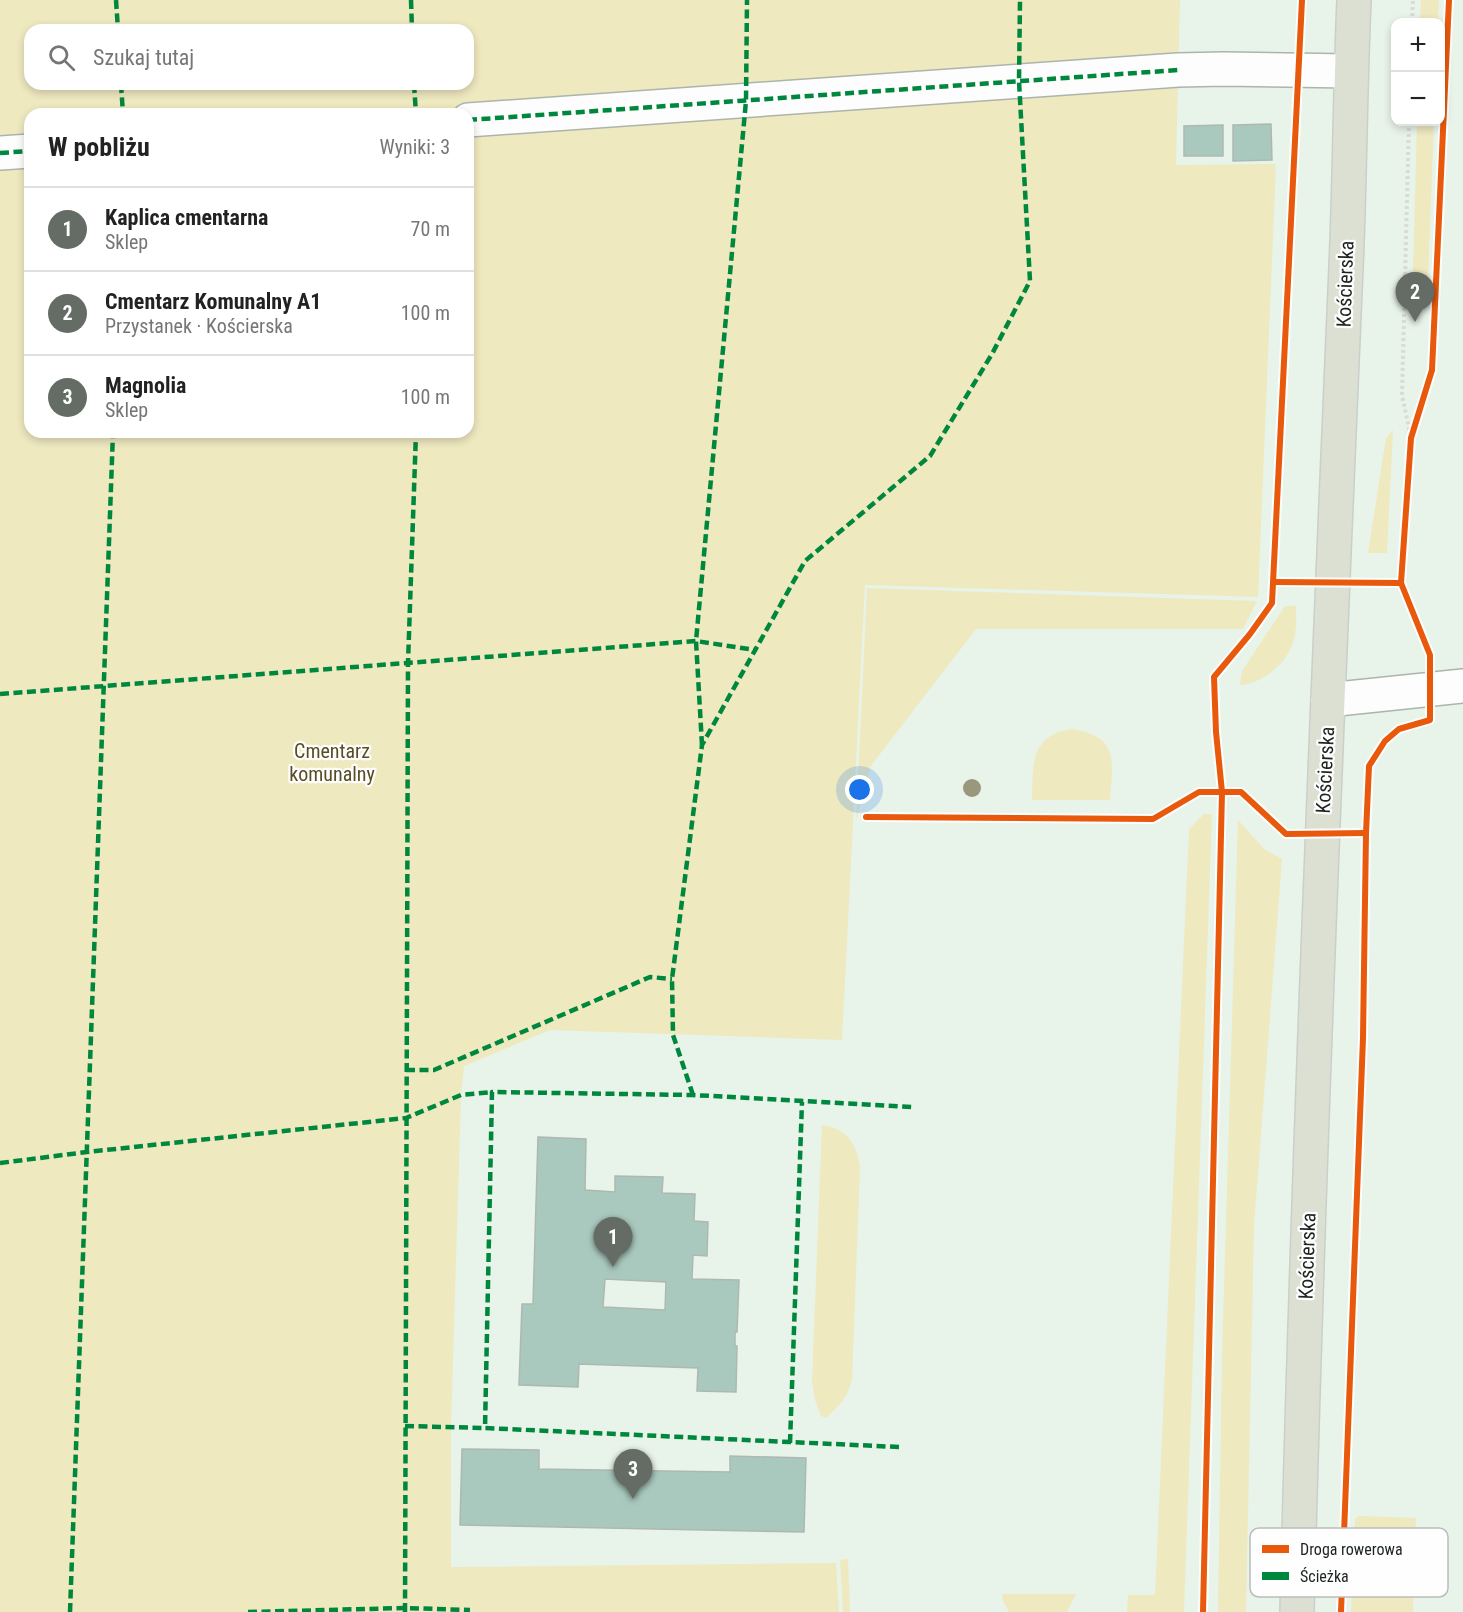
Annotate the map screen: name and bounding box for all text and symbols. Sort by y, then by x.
map controls [1391,18,1445,126]
button: + [1391,18,1445,72]
search box [24,24,474,90]
icon: search [45,41,78,74]
text: Szukaj tutaj [93,45,194,70]
button: − [1391,72,1445,126]
text: W pobliżu [48,132,150,162]
text: Wyniki: 3 [379,135,450,159]
text: Kaplica cmentarna [105,205,268,230]
text: 1 [62,217,73,241]
text: 70 m [411,217,450,241]
text: Sklep [105,230,148,254]
street label: Kościerska [1331,240,1359,328]
pin: 2 [1396,272,1434,322]
text: Cmentarz Komunalny A1 [105,289,321,314]
text: 2 [62,301,73,325]
text: 100 m [401,301,450,325]
text: Przystanek · Kościerska [105,314,293,338]
text: Magnolia [105,373,186,398]
text: 3 [62,385,73,409]
text: 100 m [401,385,450,409]
text: Sklep [105,398,148,422]
street label: Kościerska [1311,726,1339,814]
park label: Cmentarz komunalny [289,739,375,786]
your location [845,775,874,804]
street label: Kościerska [1293,1212,1321,1300]
pin: 1 [594,1218,632,1267]
pin: 3 [614,1450,652,1499]
legend [1250,1528,1448,1597]
text: Droga rowerowa [1300,1540,1403,1559]
text: Ścieżka [1300,1567,1349,1586]

